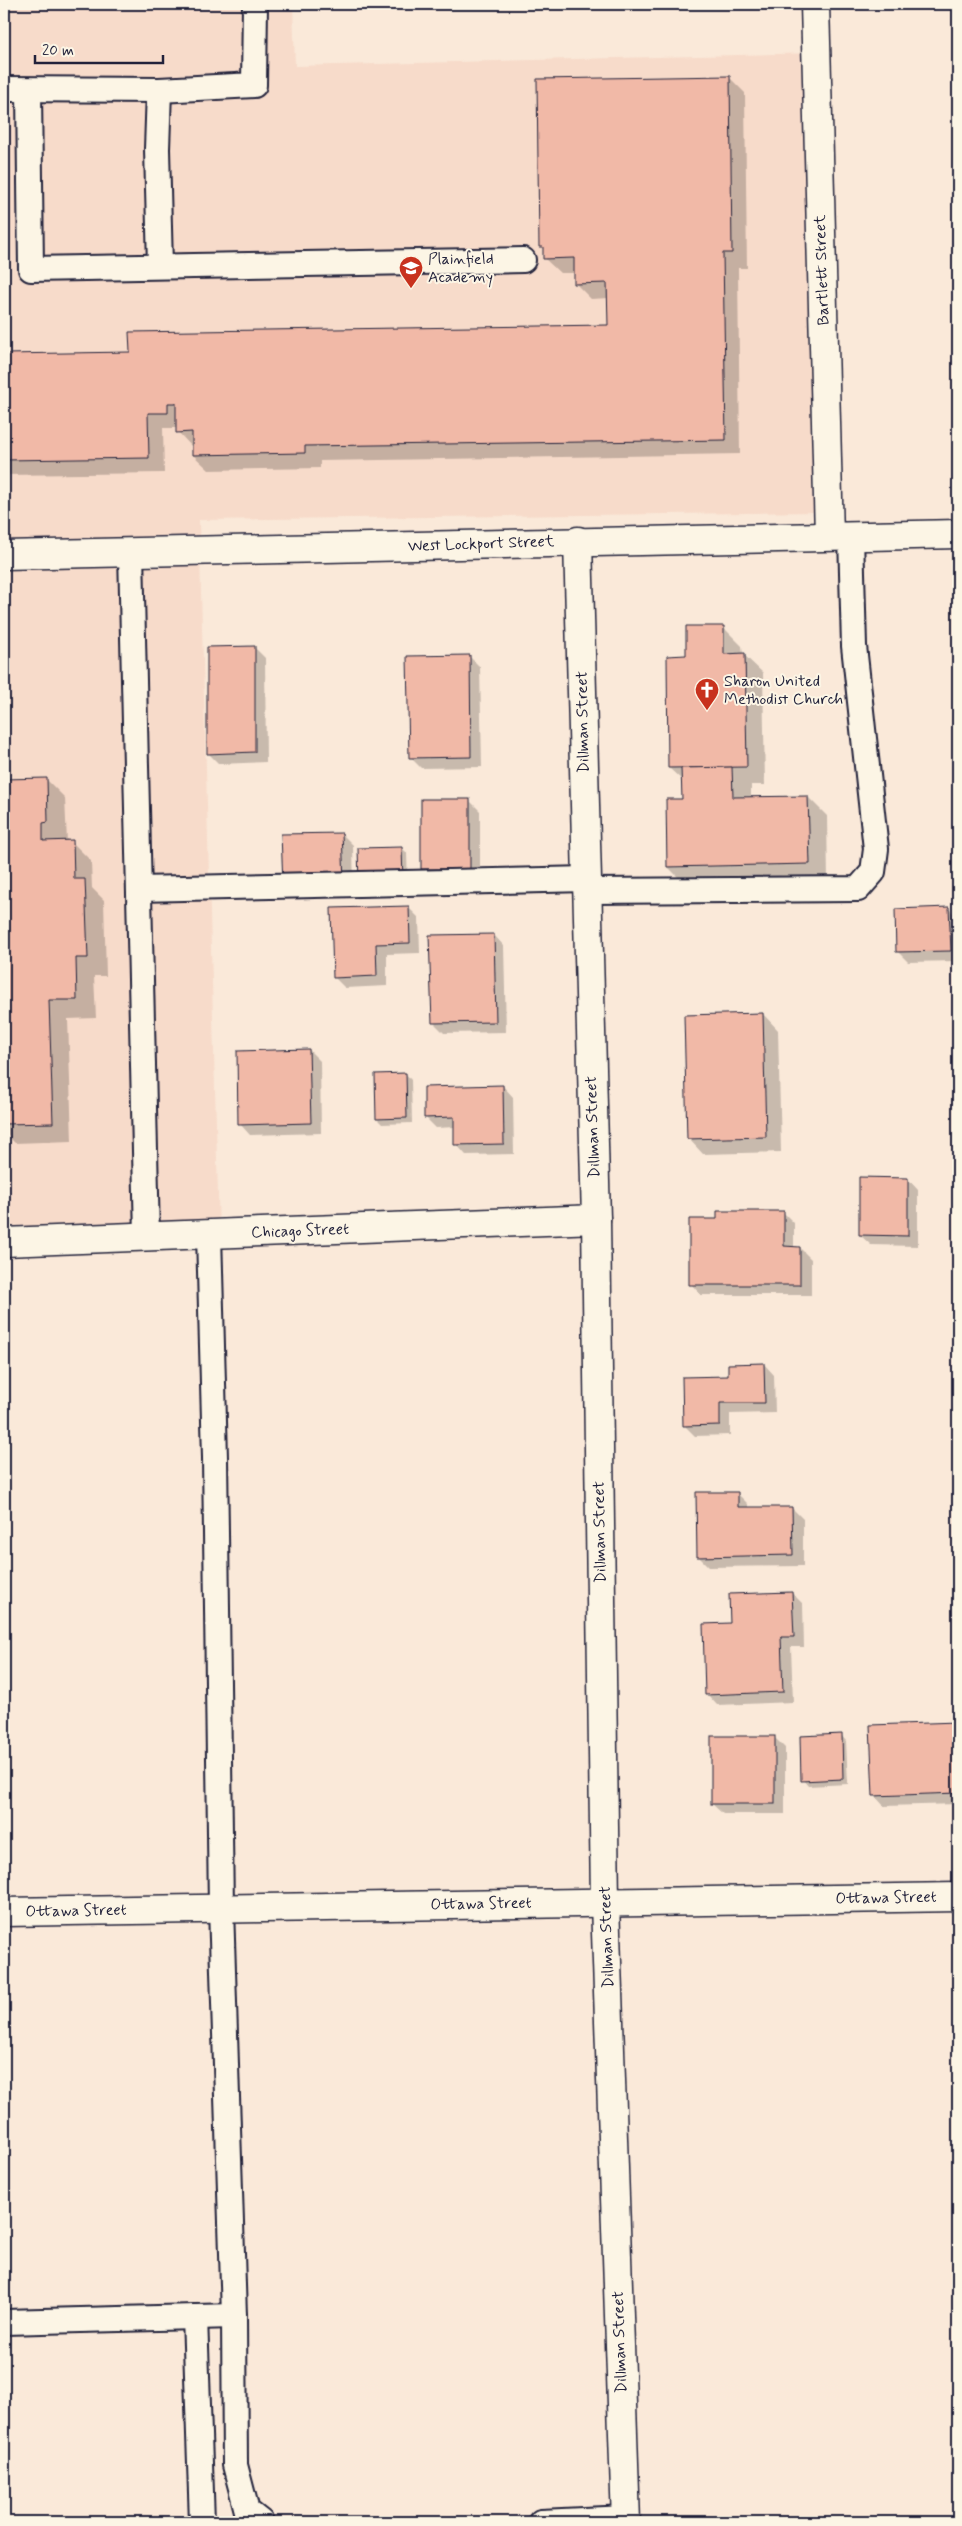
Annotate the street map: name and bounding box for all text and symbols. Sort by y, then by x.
scale bar [35,32,162,64]
text: 20 m [42,41,74,61]
street label: Bartlett Street [810,214,834,326]
place label: Plainfield Academy [428,249,494,288]
school or university icon: Plainfield Academy [398,255,424,289]
street label: West Lockport Street [407,531,555,557]
street label: Dillman Street [572,670,594,773]
place label: Sharon United Methodist Church [724,671,843,710]
church icon: Sharon United Methodist Church [694,677,720,711]
street label: Dillman Street [581,1075,605,1178]
street label: Chicago Street [251,1219,349,1243]
street label: Dillman Street [589,1480,611,1583]
street label: Dillman Street [595,1885,619,1988]
street label: Ottawa Street [835,1887,937,1909]
street label: Ottawa Street [430,1893,532,1915]
street label: Ottawa Street [25,1900,127,1922]
street label: Dillman Street [608,2290,632,2393]

